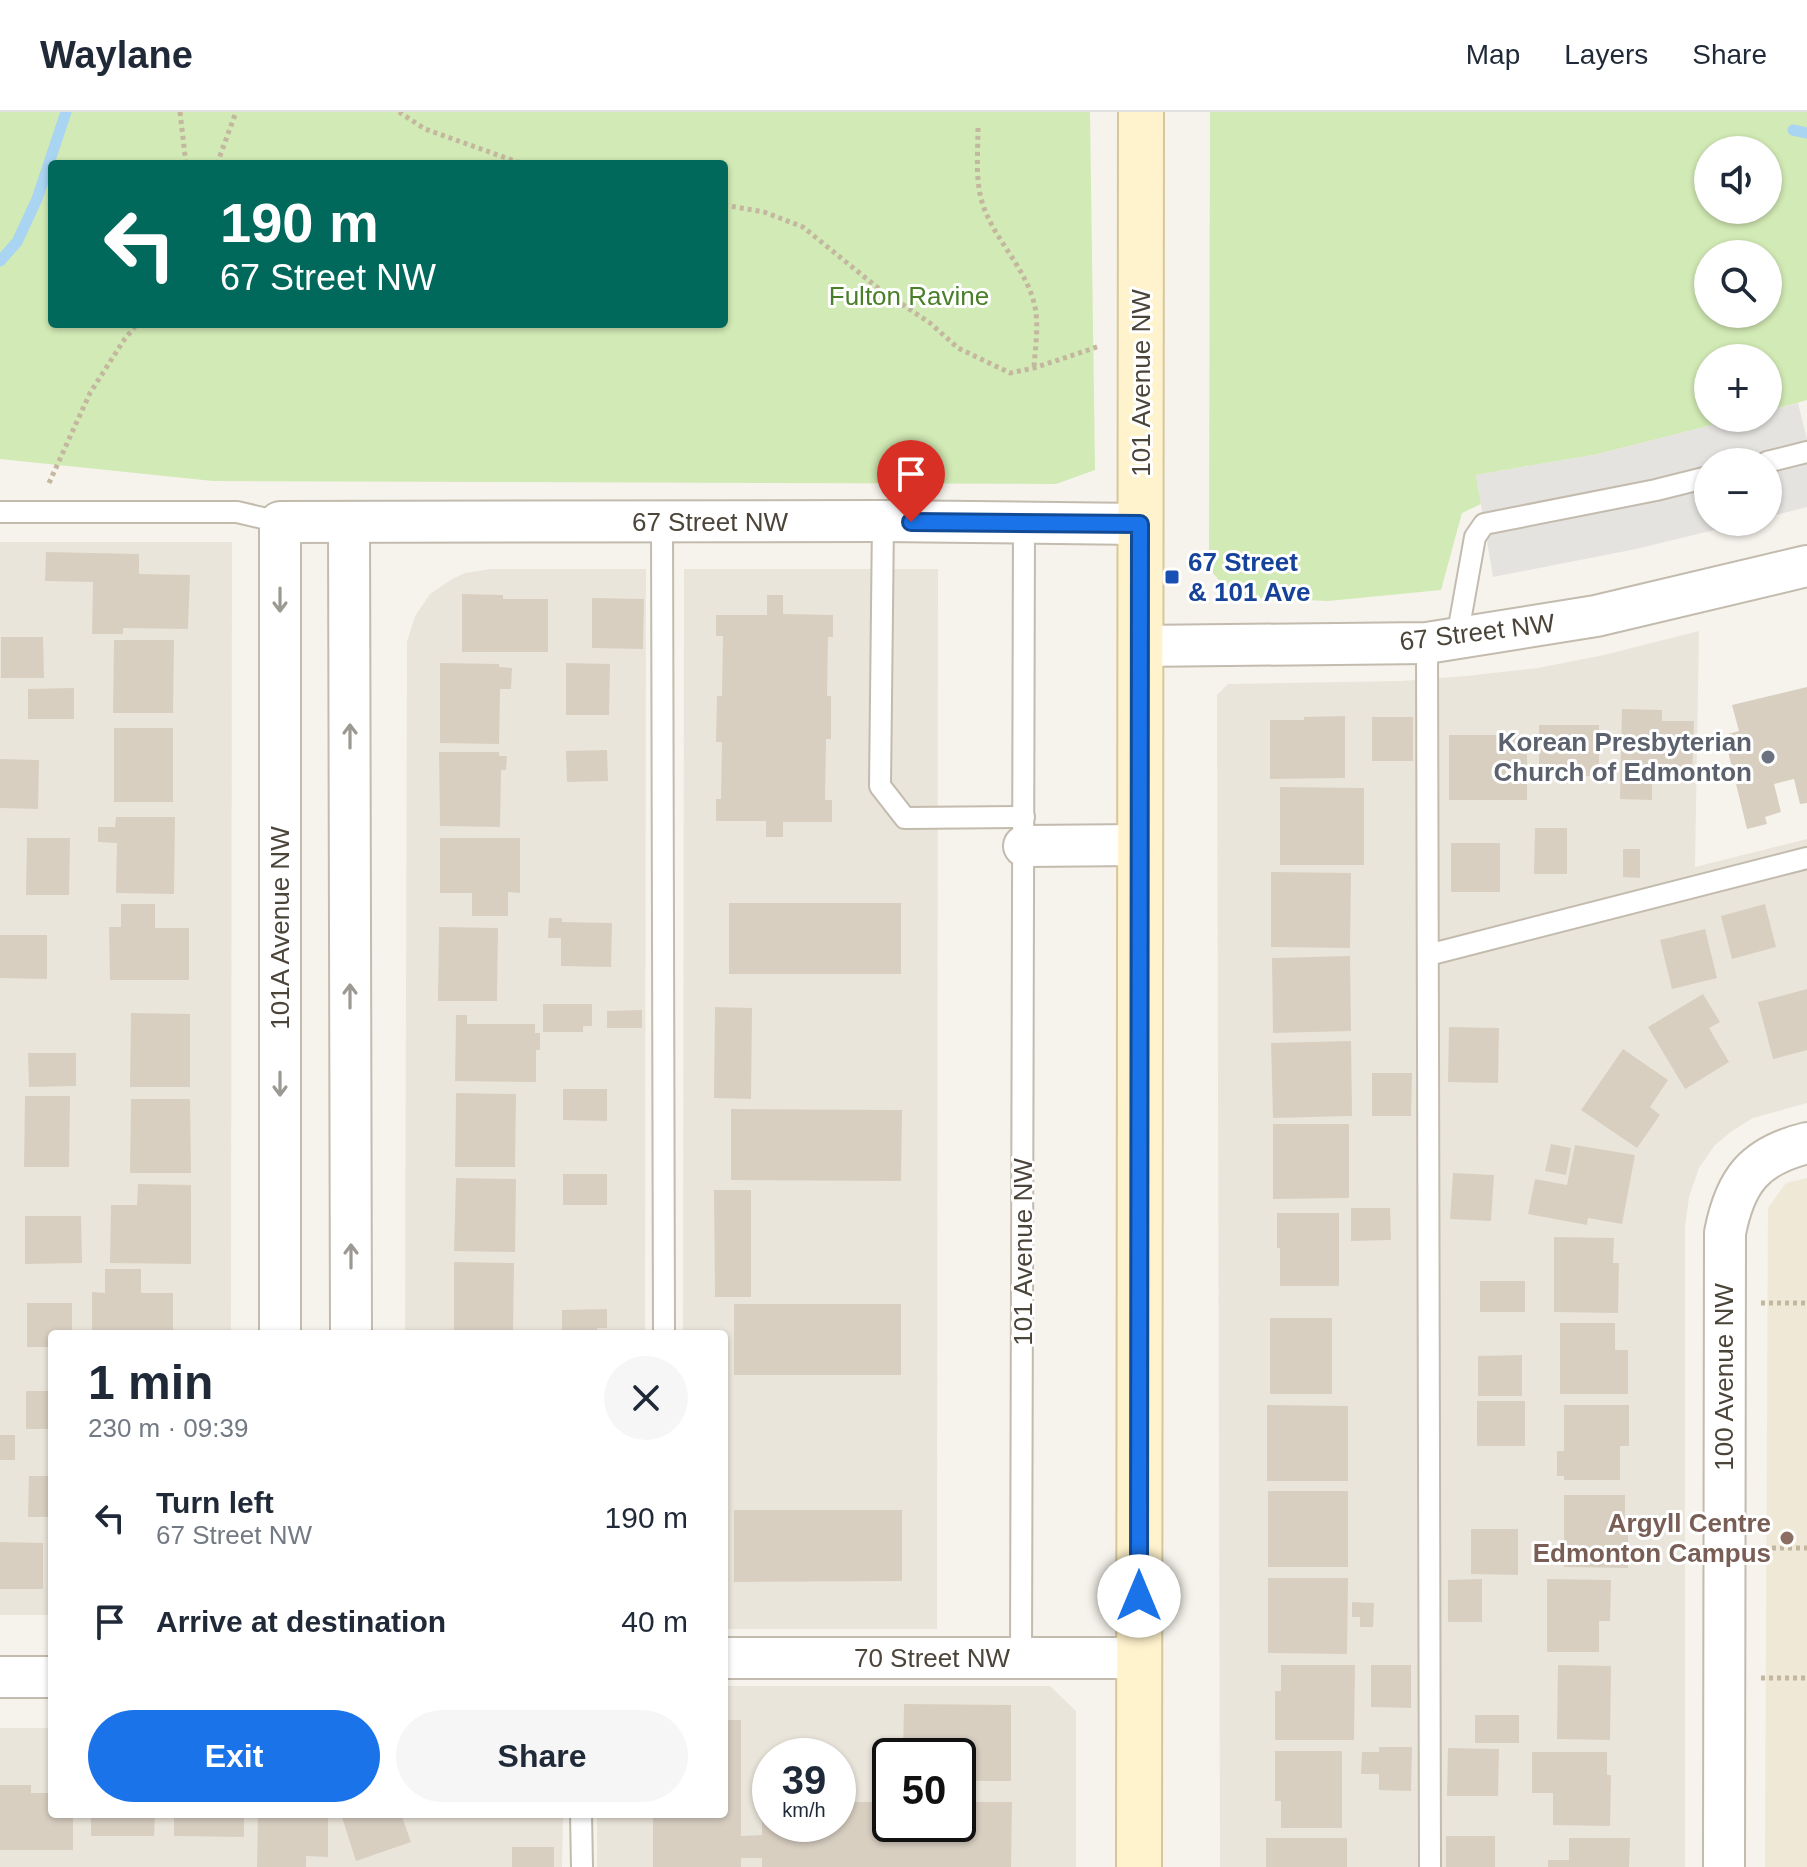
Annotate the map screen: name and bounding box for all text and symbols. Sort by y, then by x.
text: Waylane [40,34,193,76]
text: Map [1466,39,1520,70]
text: Layers [1564,39,1648,70]
text: Share [1692,39,1767,70]
map controls [1694,136,1782,536]
button: sound [1694,136,1782,224]
text: 190 m [220,191,379,254]
icon: left [88,192,192,296]
button: search [1694,240,1782,328]
text: 67 Street NW [220,257,436,298]
park label: Fulton Ravine [829,281,989,311]
street label: 101 Avenue NW [1126,289,1156,477]
button: + [1694,344,1782,432]
pin [877,440,945,522]
button: − [1694,448,1782,536]
icon: arrive [889,452,933,496]
street label: 67 Street NW [632,507,788,537]
place label: 67 Street & 101 Ave [1188,547,1310,607]
marker: 67 Street & 101 Ave [1163,568,1181,586]
one-way arrow [272,586,288,613]
street label: 67 Street NW [1398,608,1557,656]
one-way arrow [342,723,358,750]
place label: Korean Presbyterian Church of Edmonton [1493,727,1752,787]
marker: Korean Presbyterian Church of Edmonton [1759,748,1777,766]
street label: 101A Avenue NW [265,826,295,1030]
one-way arrow [342,983,358,1010]
one-way arrow [272,1070,288,1097]
street label: 101 Avenue NW [1008,1158,1038,1346]
one-way arrow [343,1243,359,1270]
street label: 100 Avenue NW [1709,1283,1739,1471]
text: 1 min [88,1356,213,1409]
button: close [604,1356,688,1440]
text: 230 m · 09:39 [88,1413,248,1443]
text: Turn left [156,1486,274,1519]
icon: left [88,1496,132,1540]
text: 190 m [605,1501,688,1534]
place label: Argyll Centre Edmonton Campus [1533,1508,1771,1568]
text: 67 Street NW [156,1520,312,1550]
marker: Argyll Centre Edmonton Campus [1778,1529,1796,1547]
position arrow [1097,1554,1181,1638]
icon: arrive [88,1600,132,1644]
text: Arrive at destination [156,1605,446,1638]
text: 40 m [621,1605,688,1638]
street label: 70 Street NW [854,1643,1010,1673]
button: Exit [88,1710,380,1802]
button: Share [396,1710,688,1802]
speed limit sign: 50 [872,1738,976,1842]
text: 39 [782,1758,826,1802]
text: km/h [782,1799,826,1821]

